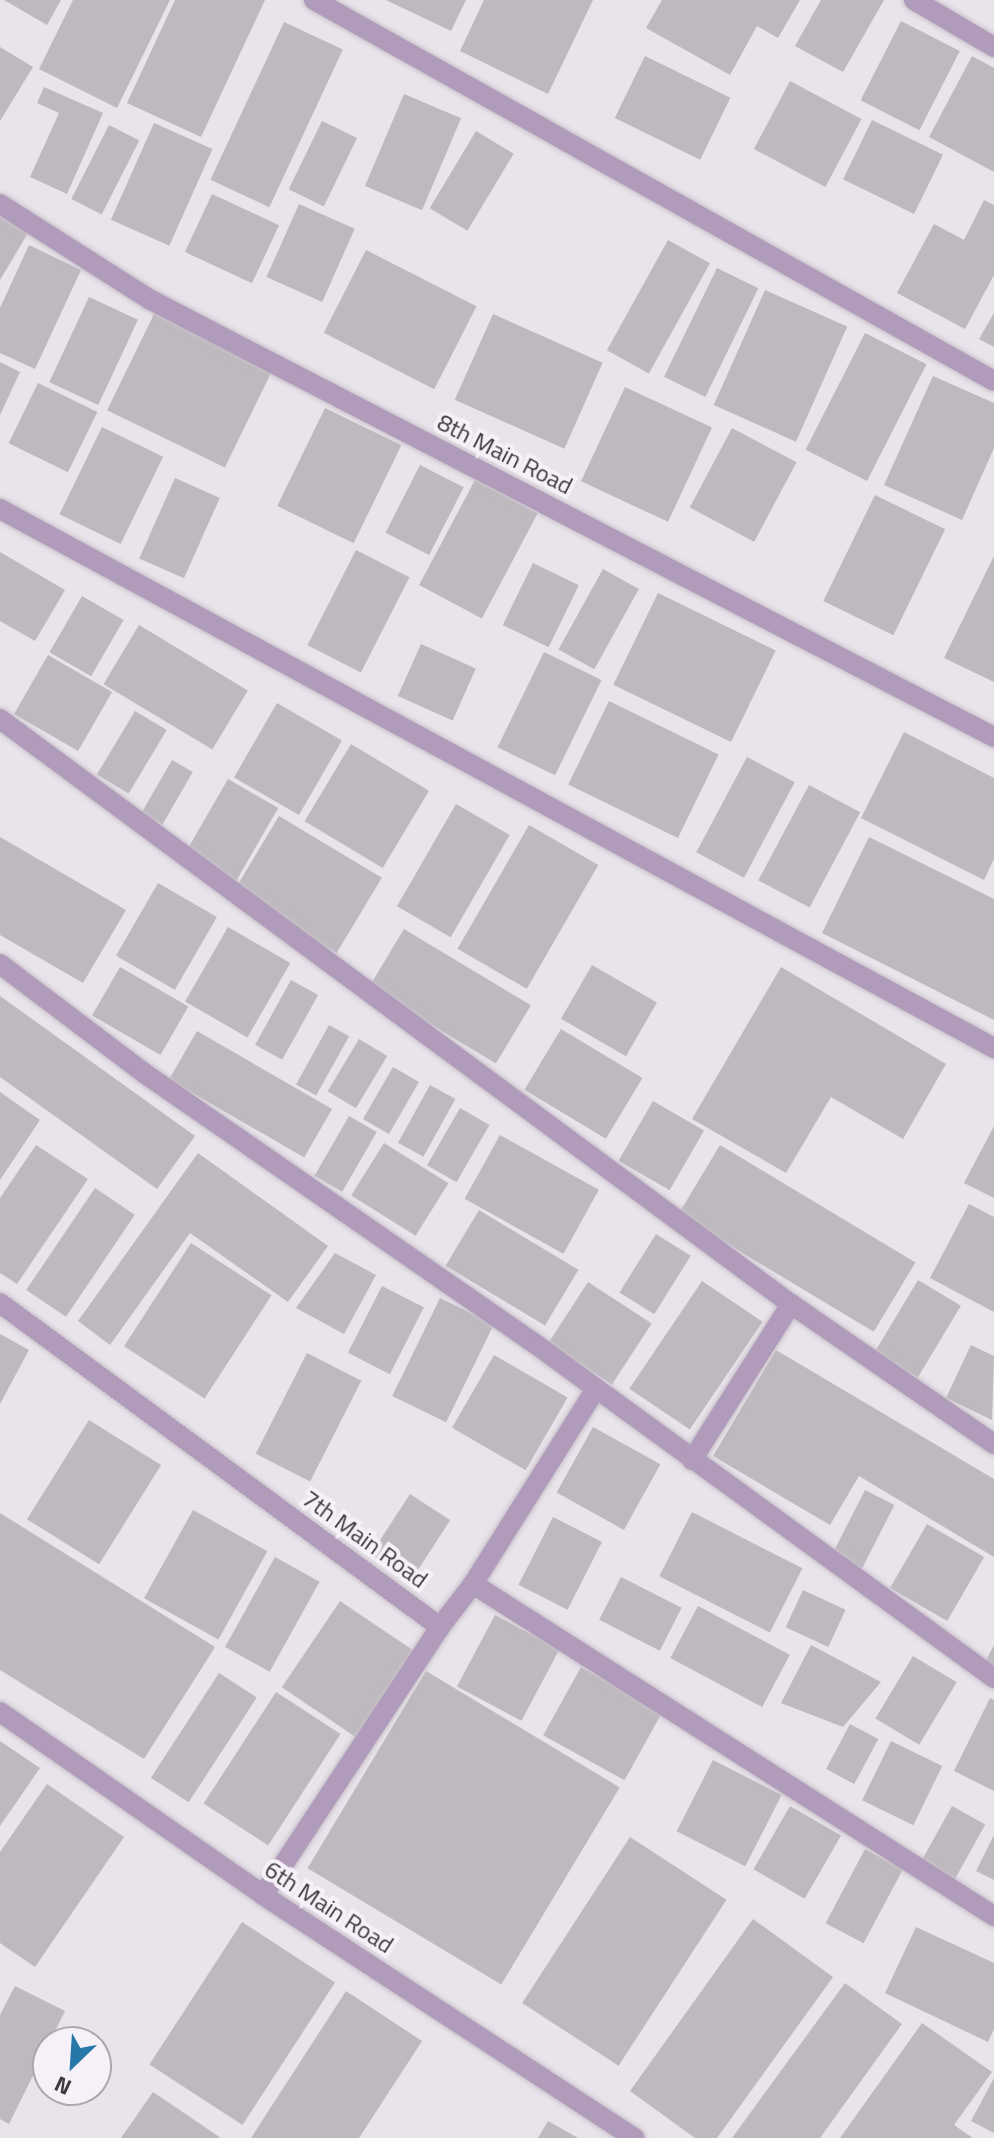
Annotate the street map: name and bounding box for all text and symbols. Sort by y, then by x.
street label: 8th Main Road [433,408,577,500]
street label: 7th Main Road [297,1484,433,1594]
street label: 6th Main Road [259,1855,399,1959]
north arrow [32,2026,112,2106]
text: N [49,2067,77,2105]

